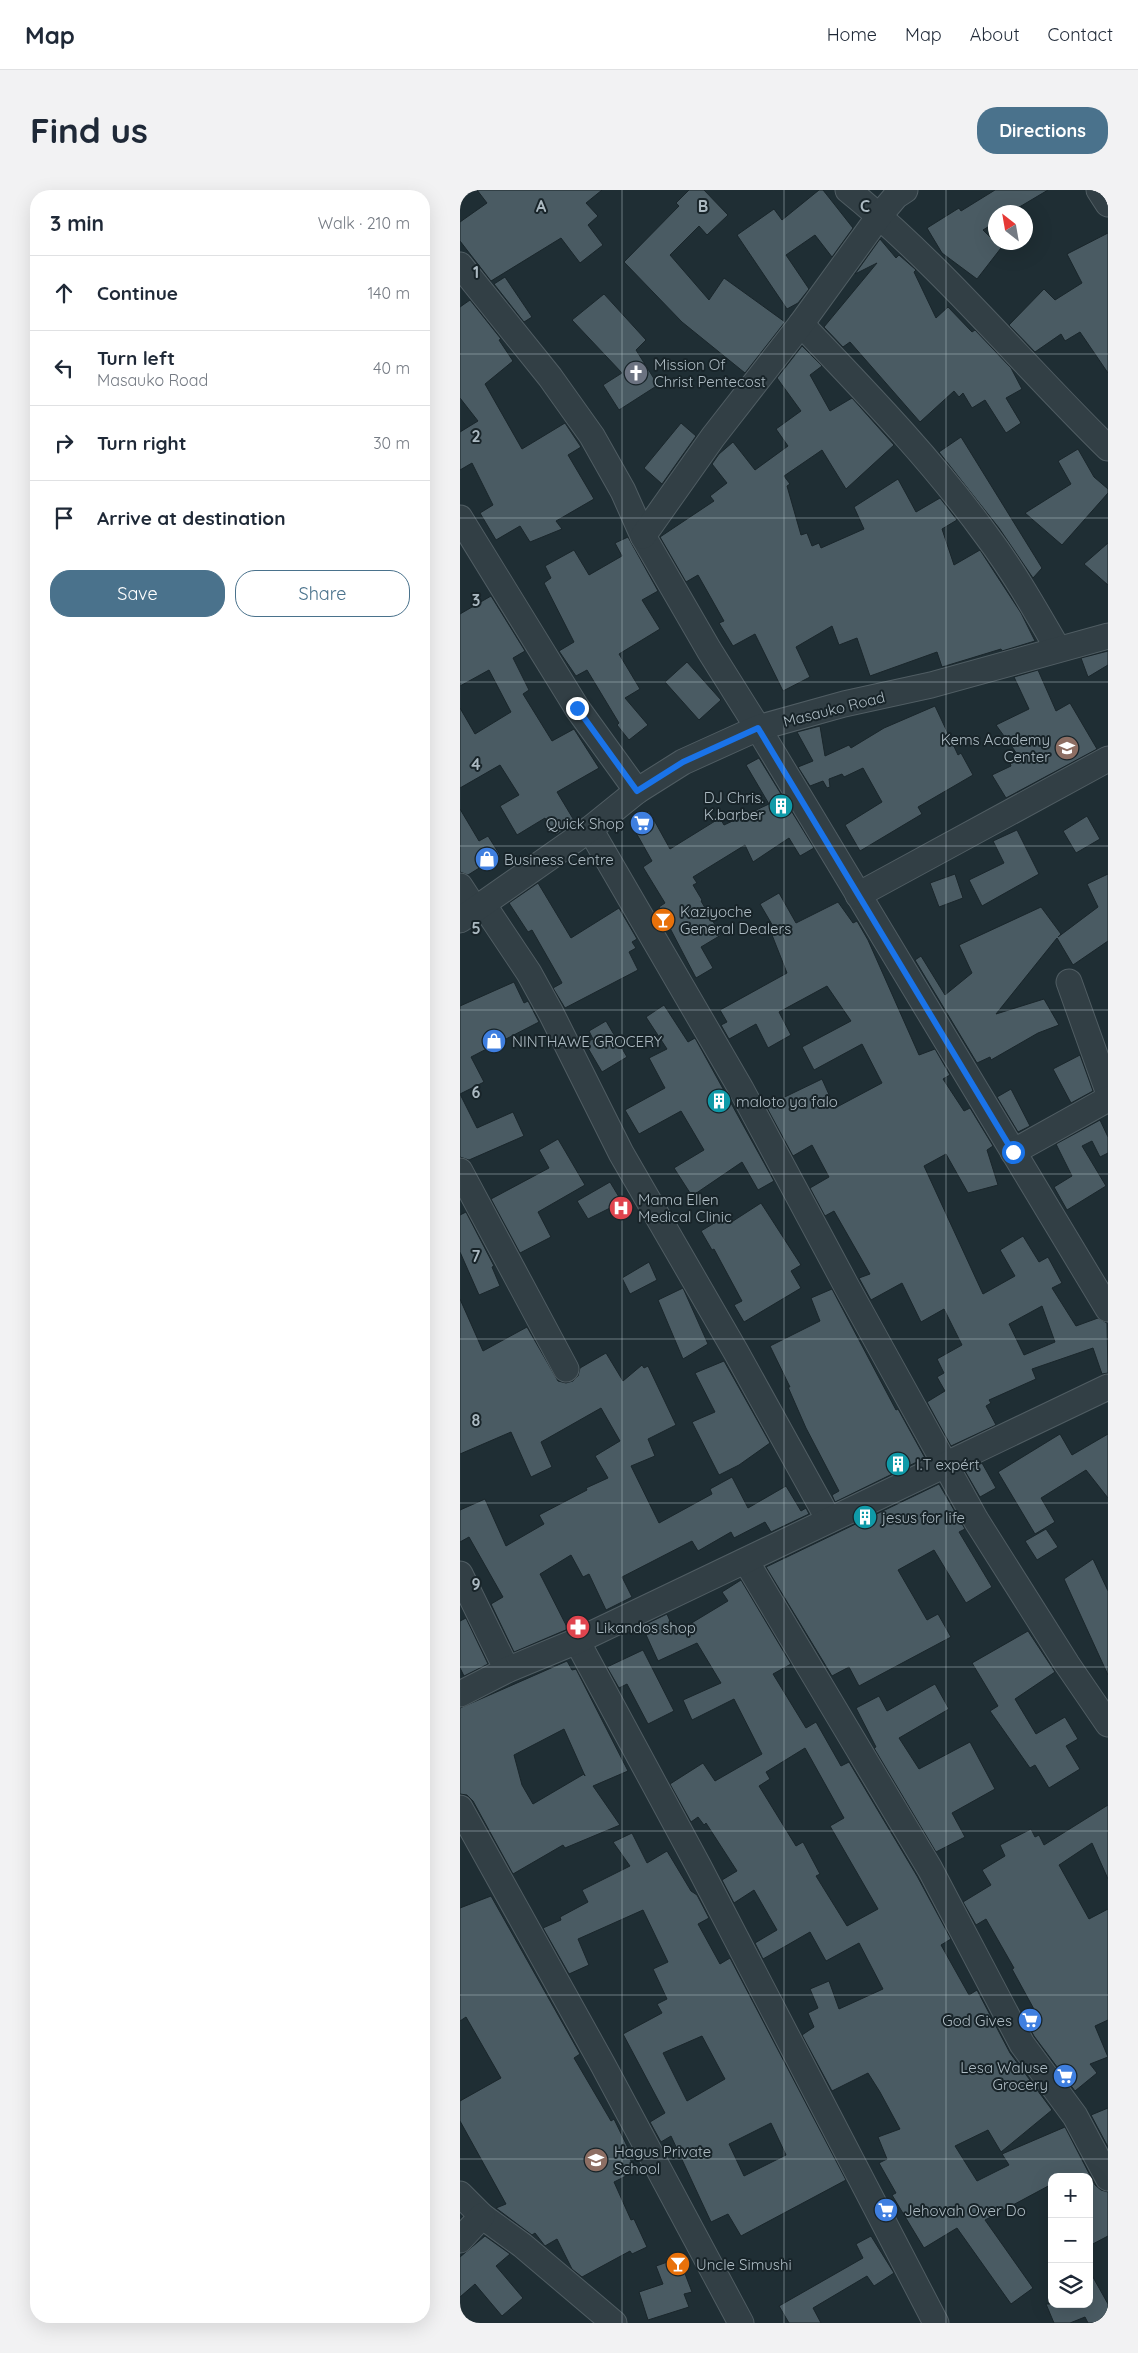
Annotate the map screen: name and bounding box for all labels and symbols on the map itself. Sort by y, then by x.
text: A [536,196,547,216]
text: B [698,196,708,216]
text: C [860,196,870,216]
north arrow [988,205,1033,250]
text: 1 [473,262,479,282]
place label: Mission Of Christ Pentecost [654,355,766,391]
church icon: Mission Of Christ Pentecost [623,360,649,386]
text: 2 [471,426,481,446]
text: 3 [472,590,480,610]
street label: Masauko Road [781,687,887,731]
route end [566,697,589,720]
place label: Kems Academy Center [941,730,1050,766]
school or university icon: Kems Academy Center [1054,735,1080,761]
text: 4 [471,754,481,774]
place label: DJ Chris. K.barber [704,788,764,824]
building icon: DJ Chris. K.barber [768,793,794,819]
supermarket icon: Quick Shop [629,810,655,836]
place label: Quick Shop [546,814,624,833]
shop icon: Business Centre [474,846,500,872]
place label: Business Centre [504,850,614,869]
place label: Kaziyoche General Dealers [680,902,791,938]
bar icon: Kaziyoche General Dealers [650,907,676,933]
text: 5 [471,918,481,938]
shop icon: NINTHAWE GROCERY [481,1028,507,1054]
place label: NINTHAWE GROCERY [512,1032,663,1051]
text: 6 [472,1082,481,1102]
building icon: maloto ya falo [706,1088,732,1114]
place label: maloto ya falo [736,1092,838,1111]
route start [1002,1141,1025,1164]
place label: Mama Ellen Medical Clinic [638,1190,732,1226]
hospital icon: Mama Ellen Medical Clinic [608,1195,634,1221]
text: 7 [472,1246,481,1266]
text: 8 [472,1410,481,1430]
building icon: I.T expért [885,1451,911,1477]
place label: I.T expért [916,1455,980,1474]
building icon: jesus for life [852,1504,878,1530]
place label: jesus for life [881,1508,965,1527]
text: 9 [471,1574,481,1594]
pharmacy icon: Likandos shop [565,1614,591,1640]
place label: Likandos shop [596,1618,696,1637]
supermarket icon: God Gives [1017,2007,1043,2033]
place label: God Gives [942,2011,1012,2030]
place label: Lesa Waluse Grocery [960,2058,1048,2094]
supermarket icon: Lesa Waluse Grocery [1052,2063,1078,2089]
place label: Hagus Private School [614,2142,711,2178]
school or university icon: Hagus Private School [583,2147,609,2173]
supermarket icon: Jehovah Over Do [873,2197,899,2223]
place label: Jehovah Over Do [904,2201,1026,2220]
bar icon: Uncle Simushi [665,2251,691,2277]
place label: Uncle Simushi [696,2255,792,2274]

